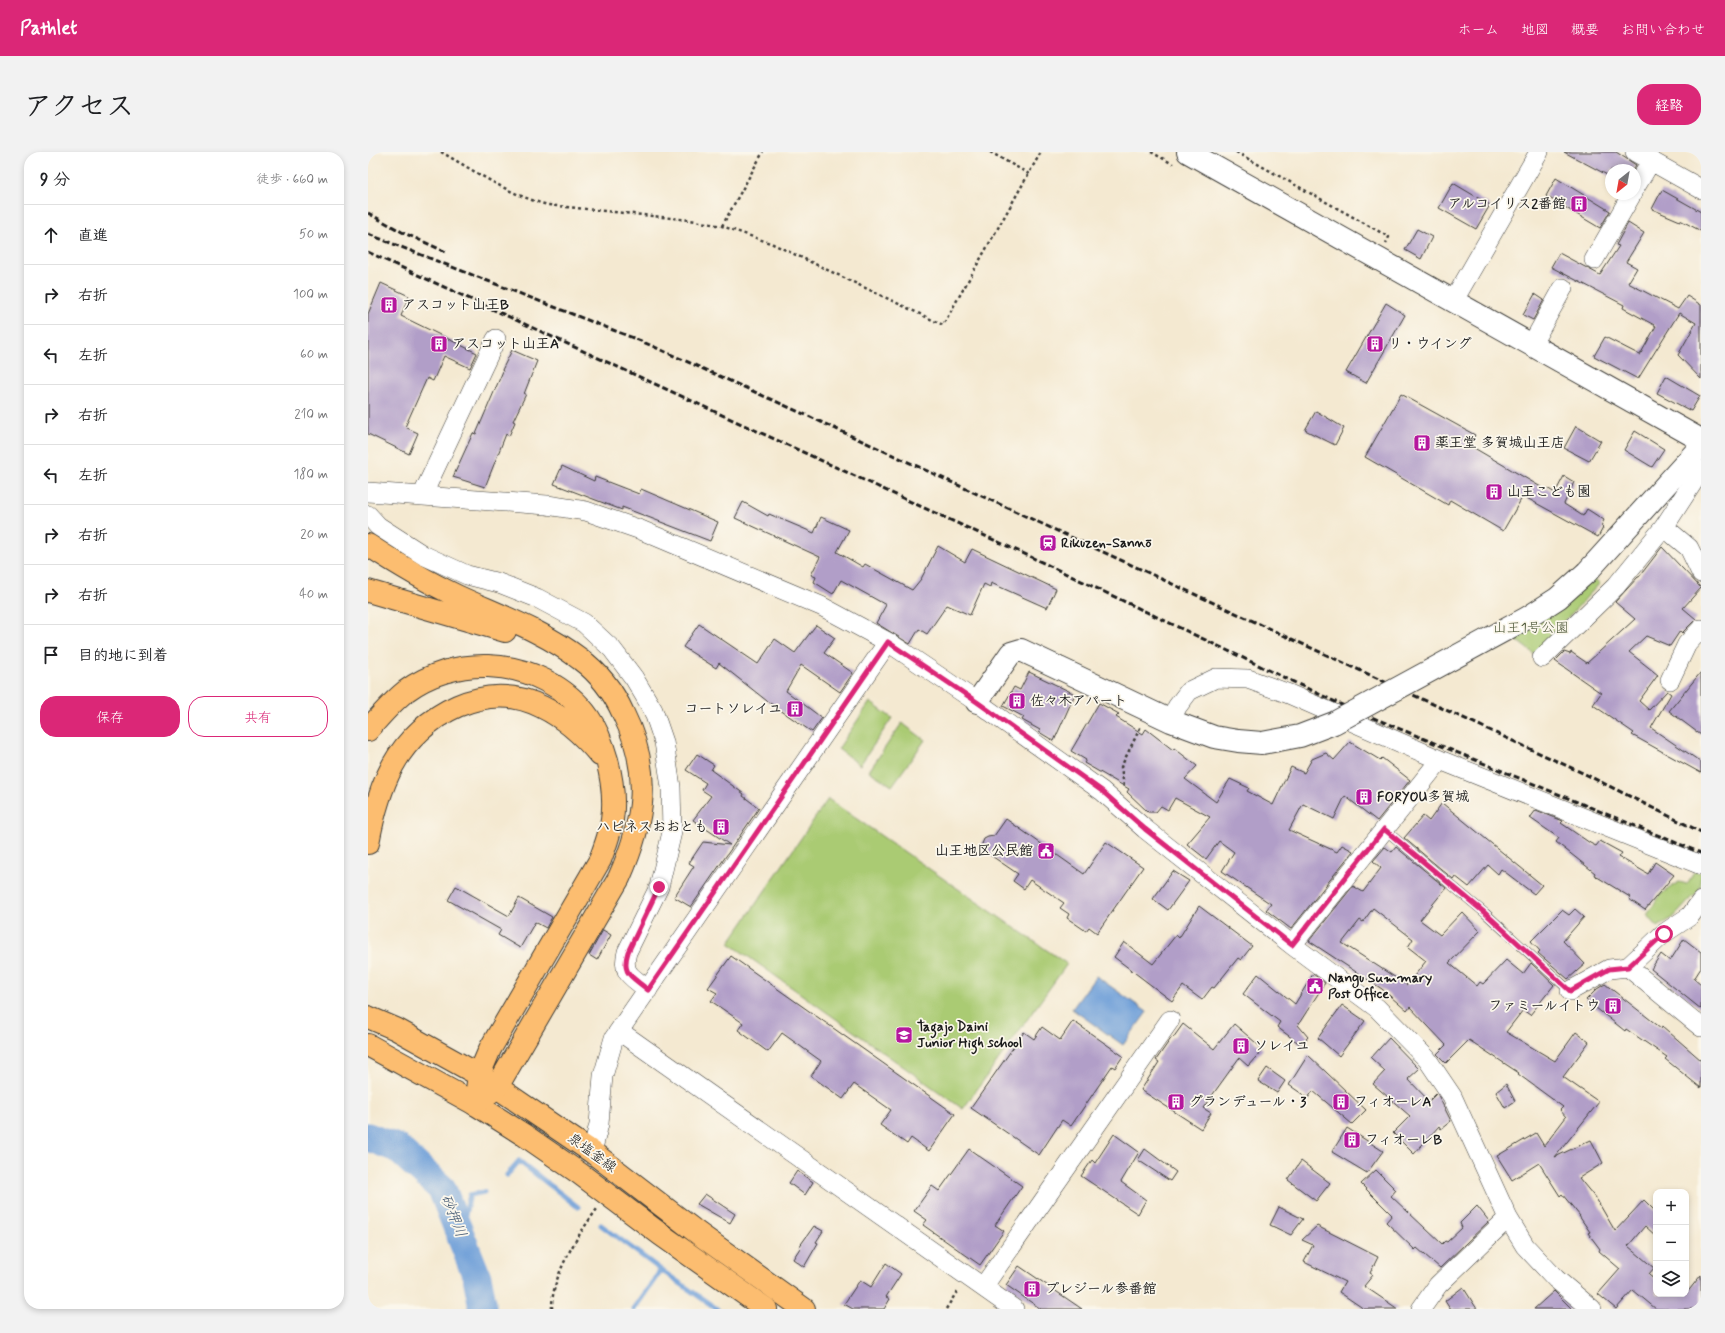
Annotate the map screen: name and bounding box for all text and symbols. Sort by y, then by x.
text: Pathlet [20,16,77,41]
text: ホーム [1458,21,1499,39]
text: 地図 [1521,21,1549,39]
text: 概要 [1571,21,1599,39]
text: お問い合わせ [1621,21,1705,39]
button: 経路 [1637,84,1701,125]
text: アクセス [24,89,134,126]
north arrow [1605,164,1641,200]
text: 9 分 [40,169,70,191]
text: 徒歩 · 660 m [256,171,328,188]
building icon: アルコイリス2番館 [1569,194,1589,214]
place label: アルコイリス2番館 [1448,195,1566,213]
icon: ahead [40,224,62,246]
text: 直進 [78,226,108,246]
text: 50 m [299,226,328,243]
icon: right [40,284,62,306]
text: 右折 [78,286,108,306]
text: 100 m [293,286,328,303]
building icon: アスコット山王B [379,295,399,315]
place label: アスコット山王B [402,296,509,314]
building icon: アスコット山王A [429,334,449,354]
building icon: リ・ウイング [1365,334,1385,354]
place label: アスコット山王A [452,335,559,353]
place label: リ・ウイング [1388,335,1472,353]
icon: left [40,344,62,366]
text: 左折 [78,346,108,366]
text: 60 m [300,346,328,363]
icon: right [40,404,62,426]
text: 右折 [78,406,108,426]
text: 210 m [294,406,328,423]
building icon: 薬王堂 多賀城山王店 [1412,433,1432,453]
place label: 薬王堂 多賀城山王店 [1435,434,1565,452]
icon: left [40,464,62,486]
text: 左折 [78,466,108,486]
text: 180 m [293,466,328,483]
building icon: 山王こども園 [1484,482,1504,502]
place label: 山王こども園 [1507,483,1591,501]
icon: right [40,524,62,546]
text: 右折 [78,526,108,546]
text: 20 m [300,526,328,543]
station icon: Rikuzen-Sannō [1038,533,1058,553]
place label: Rikuzen-Sannō [1061,534,1152,552]
icon: right [40,584,62,606]
text: 右折 [78,586,108,606]
text: 40 m [299,586,328,603]
park label: 山王1号公園 [1493,619,1569,637]
icon: arrive [40,644,62,666]
text: 目的地に到着 [78,646,168,666]
building icon: 佐々木アパート [1007,691,1027,711]
place label: 佐々木アパート [1030,692,1127,710]
button: 保存 [40,696,180,737]
button: 共有 [188,696,328,737]
building icon: コートソレイユ [785,699,805,719]
place label: コートソレイユ [685,700,782,718]
building icon: FORYOU多賀城 [1354,787,1374,807]
place label: FORYOU多賀城 [1377,788,1469,806]
building icon: ハピネスおおとも [711,817,731,837]
place label: ハピネスおおとも [596,818,708,836]
public building icon: 山王地区公民館 [1036,841,1056,861]
place label: 山王地区公民館 [935,842,1033,860]
route end [650,878,668,896]
route start [1655,925,1673,943]
place label: Nangu Summary Post Office [1328,969,1432,1003]
public building icon: Nangu Summary Post Office [1305,976,1325,996]
building icon: ファミールイトウ [1603,996,1623,1016]
place label: ファミールイトウ [1489,997,1600,1015]
place label: Tagajo Daini Junior High school [917,1018,1022,1055]
school or university icon: Tagajo Daini Junior High school [894,1025,914,1045]
building icon: ソレイユ [1231,1036,1251,1056]
place label: ソレイユ [1254,1037,1309,1055]
building icon: グランデュール・3 [1166,1092,1186,1112]
building icon: フィオーレA [1331,1092,1351,1112]
place label: グランデュール・3 [1189,1093,1307,1111]
place label: フィオーレA [1354,1093,1431,1111]
street label: 泉塩釜線 [564,1129,620,1177]
building icon: フィオーレB [1342,1130,1362,1150]
place label: フィオーレB [1365,1131,1442,1149]
map controls [1653,1189,1689,1297]
button: + [1653,1189,1689,1225]
water label: 砂押川 [435,1191,471,1241]
button: − [1653,1225,1689,1261]
button: layers [1653,1261,1689,1297]
building icon: プレジール参番館 [1022,1279,1042,1299]
place label: プレジール参番館 [1045,1280,1156,1298]

